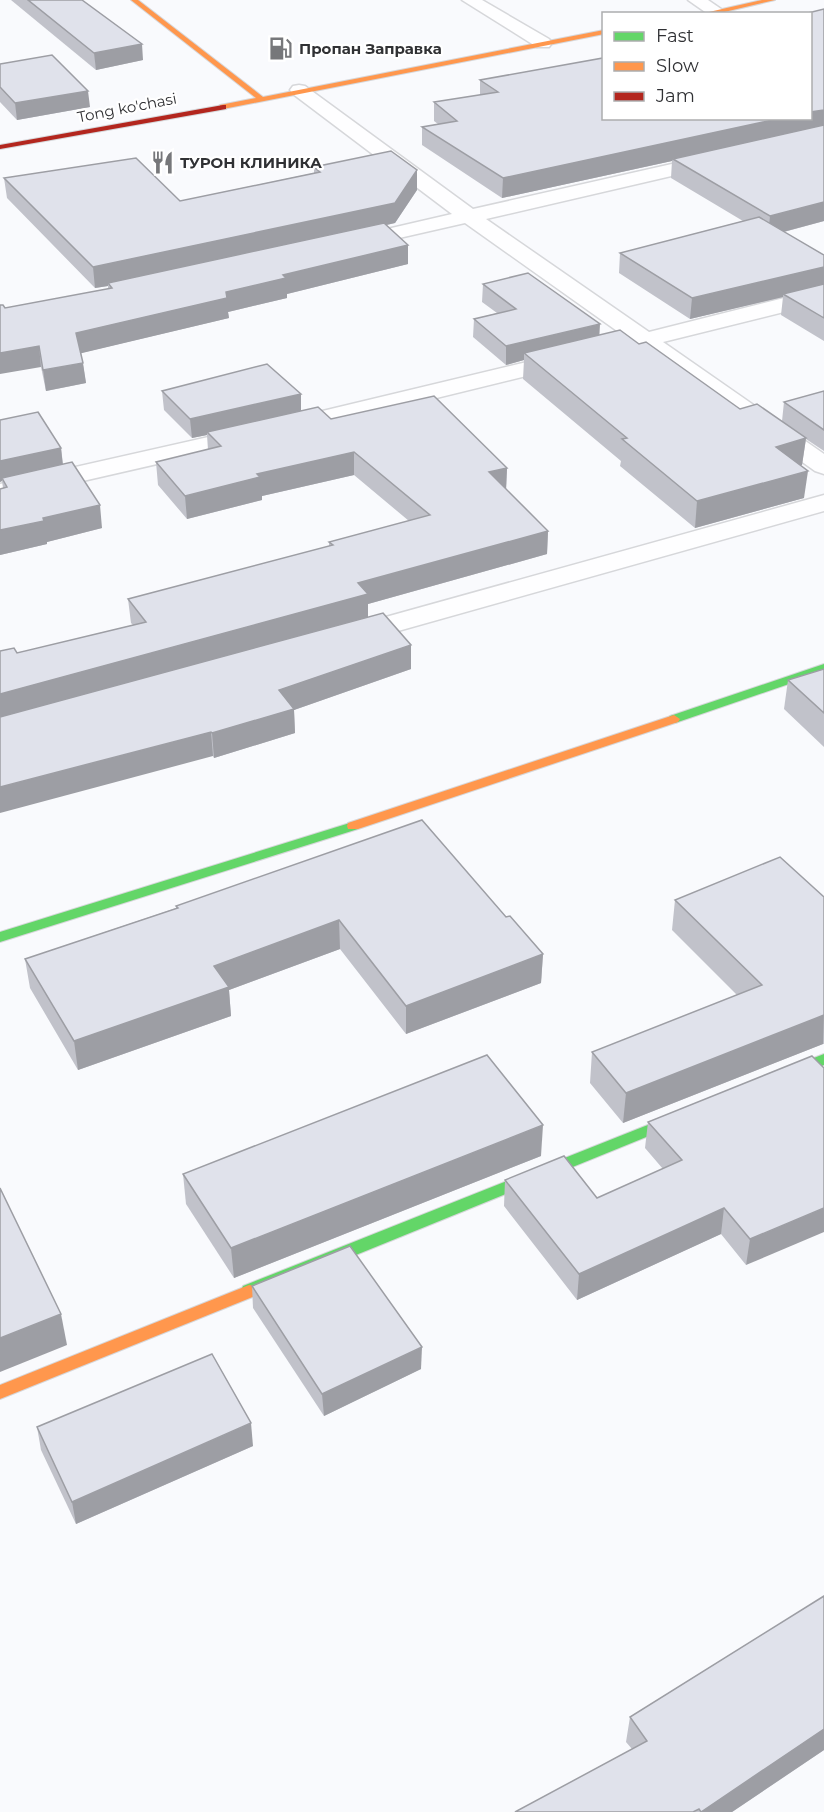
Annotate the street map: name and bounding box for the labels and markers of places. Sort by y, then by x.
fuel station icon: Пропан Заправка [268,36,294,62]
place label: Пропан Заправка [299,39,442,58]
restaurant icon: ТУРОН КЛИНИКА [149,150,175,176]
place label: ТУРОН КЛИНИКА [180,153,322,172]

